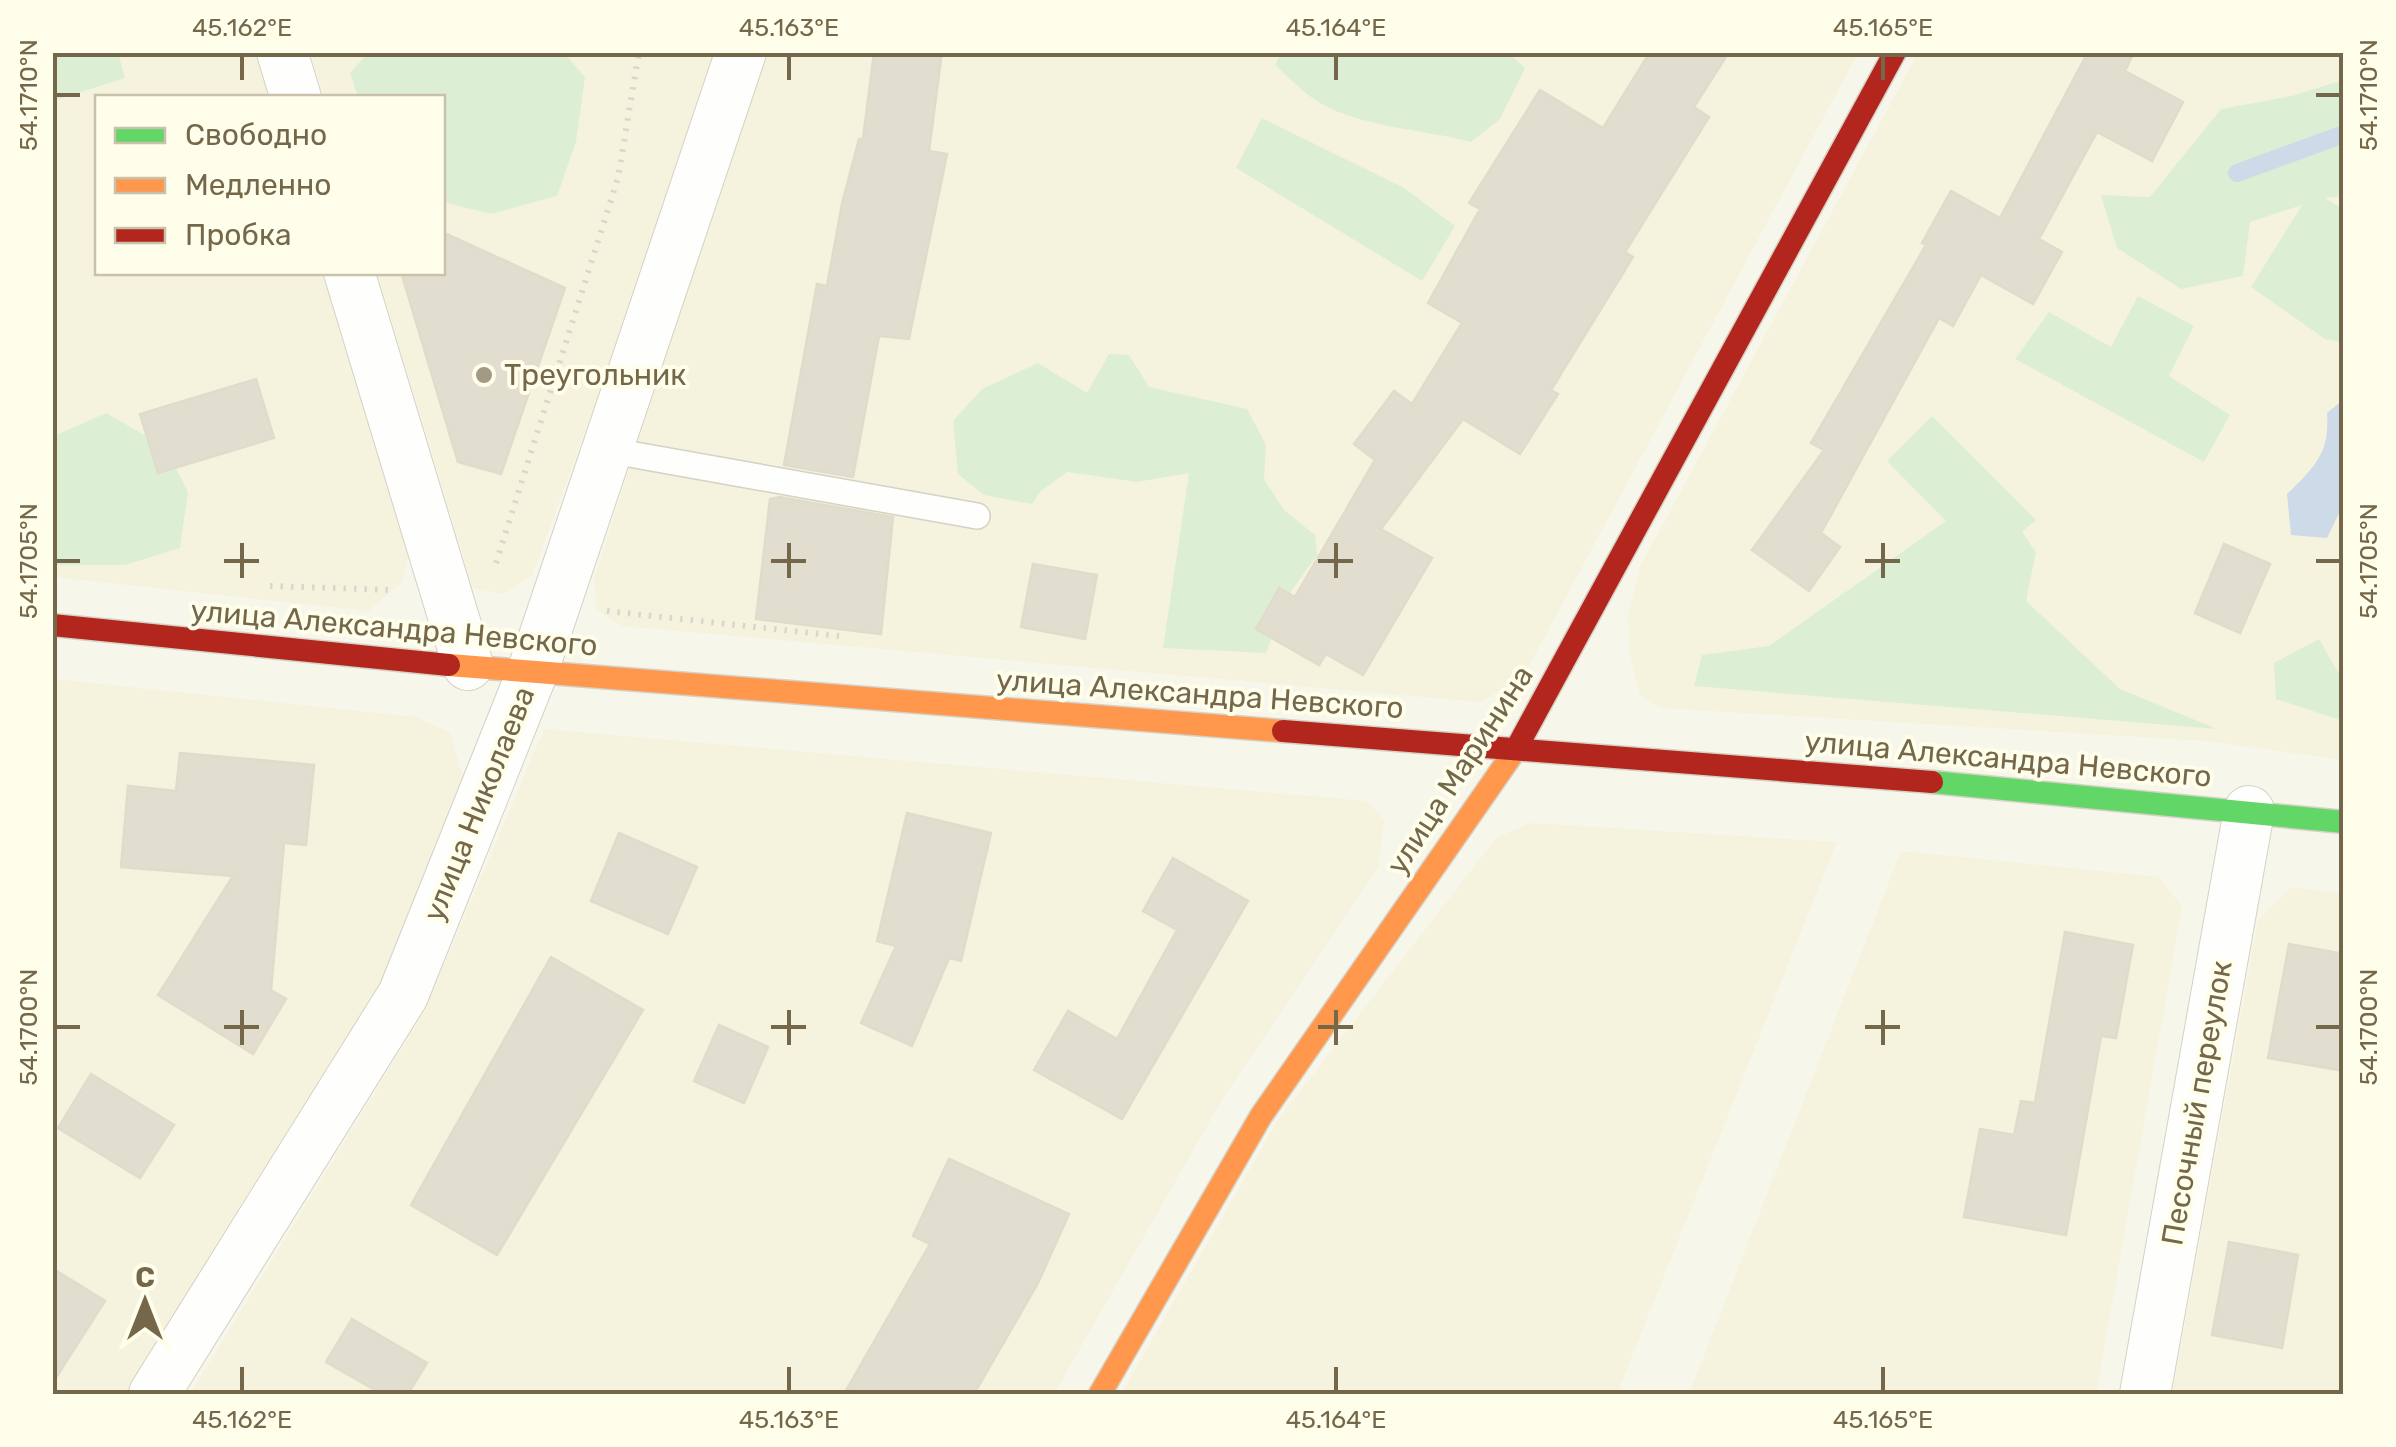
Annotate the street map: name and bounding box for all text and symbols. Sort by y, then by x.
text: 45.162°E [192,13,292,42]
text: 45.163°E [739,13,839,42]
text: 45.164°E [1286,13,1386,42]
text: 45.165°E [1833,13,1933,42]
text: 54.1710°N [14,39,43,151]
text: 54.1710°N [2354,39,2383,151]
legend [95,95,445,275]
text: Свободно [185,117,327,153]
text: Медленно [185,167,332,203]
text: Пробка [185,217,292,253]
place label: Треугольник [504,357,686,393]
marker: Треугольник [473,364,495,386]
text: 54.1705°N [14,503,43,619]
text: 54.1705°N [2354,503,2383,619]
street label: улица Александра Невского [189,592,599,664]
street label: улица Маринина [1379,659,1541,881]
street label: улица Александра Невского [995,662,1405,726]
street label: улица Николаева [416,681,542,927]
street label: улица Александра Невского [1803,723,2213,795]
street label: Песочный переулок [2154,958,2240,1248]
text: 54.1700°N [14,969,43,1085]
text: 54.1700°N [2354,969,2383,1085]
north arrow [95,1252,195,1352]
text: С [135,1261,155,1294]
text: 45.162°E [192,1405,292,1434]
text: 45.163°E [739,1405,839,1434]
text: 45.164°E [1286,1405,1386,1434]
text: 45.165°E [1833,1405,1933,1434]

